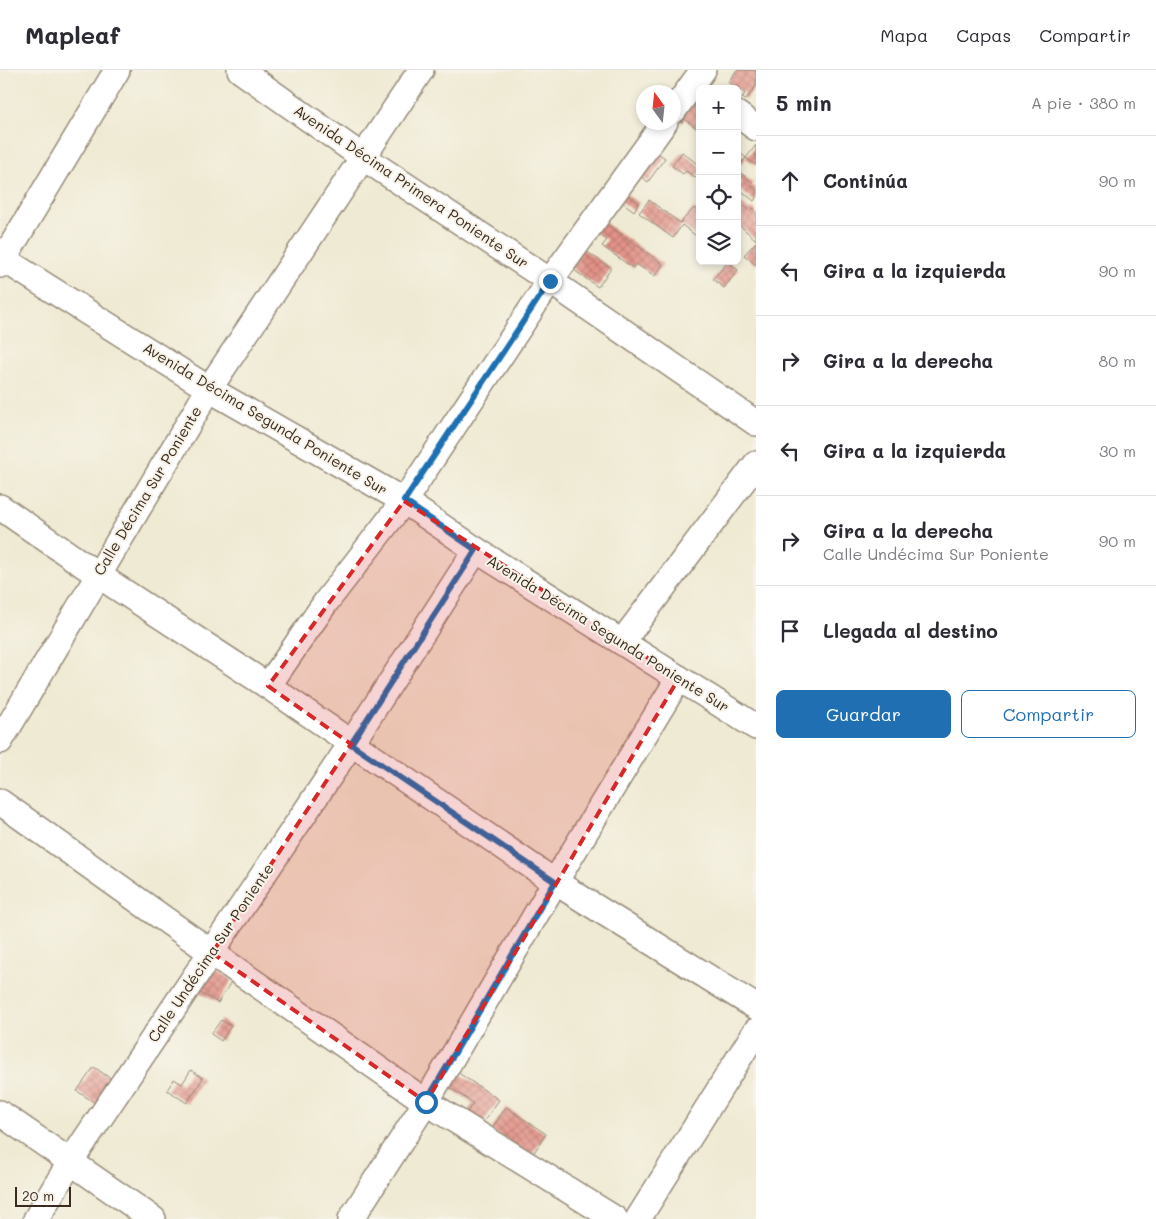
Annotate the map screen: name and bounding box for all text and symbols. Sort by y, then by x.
text: Mapleaf [25,19,120,50]
text: Mapa [880,23,928,47]
text: Capas [956,23,1011,47]
text: Compartir [1039,23,1131,47]
north arrow [636,85,681,130]
map controls [696,85,741,265]
button: + [696,85,741,130]
text: 5 min [776,89,832,116]
text: A pie · 380 m [1031,92,1136,113]
street label: Avenida Décima Primera Poniente Sur [290,100,533,273]
button: − [696,130,741,175]
icon: ahead [776,167,804,195]
text: Continúa [823,168,908,193]
text: 90 m [1099,170,1136,191]
button: locate [696,175,741,220]
button: layers [696,220,741,265]
icon: left [776,257,804,285]
text: Gira a la izquierda [823,258,1006,283]
text: 90 m [1099,260,1136,281]
route end [539,270,562,293]
street label: Avenida Décima Segunda Poniente Sur [140,337,391,499]
icon: right [776,347,804,375]
text: Gira a la derecha [823,348,993,373]
text: 80 m [1099,350,1136,371]
street label: Calle Décima Sur Poniente [89,402,206,579]
icon: left [776,437,804,465]
text: Gira a la izquierda [823,438,1006,463]
text: 30 m [1099,440,1136,461]
text: Gira a la derecha [823,518,993,543]
icon: right [776,527,804,555]
text: 90 m [1099,530,1136,551]
text: Calle Undécima Sur Poniente [823,543,1049,564]
street label: Avenida Décima Segunda Poniente Sur [484,550,733,716]
icon: arrive [776,617,804,645]
text: Llegada al destino [823,618,998,643]
button: Guardar [776,690,951,738]
button: Compartir [961,690,1136,738]
street label: Calle Undécima Sur Poniente [143,859,278,1046]
route start [415,1091,438,1114]
scale bar [15,1184,71,1207]
text: 20 m [22,1186,54,1205]

